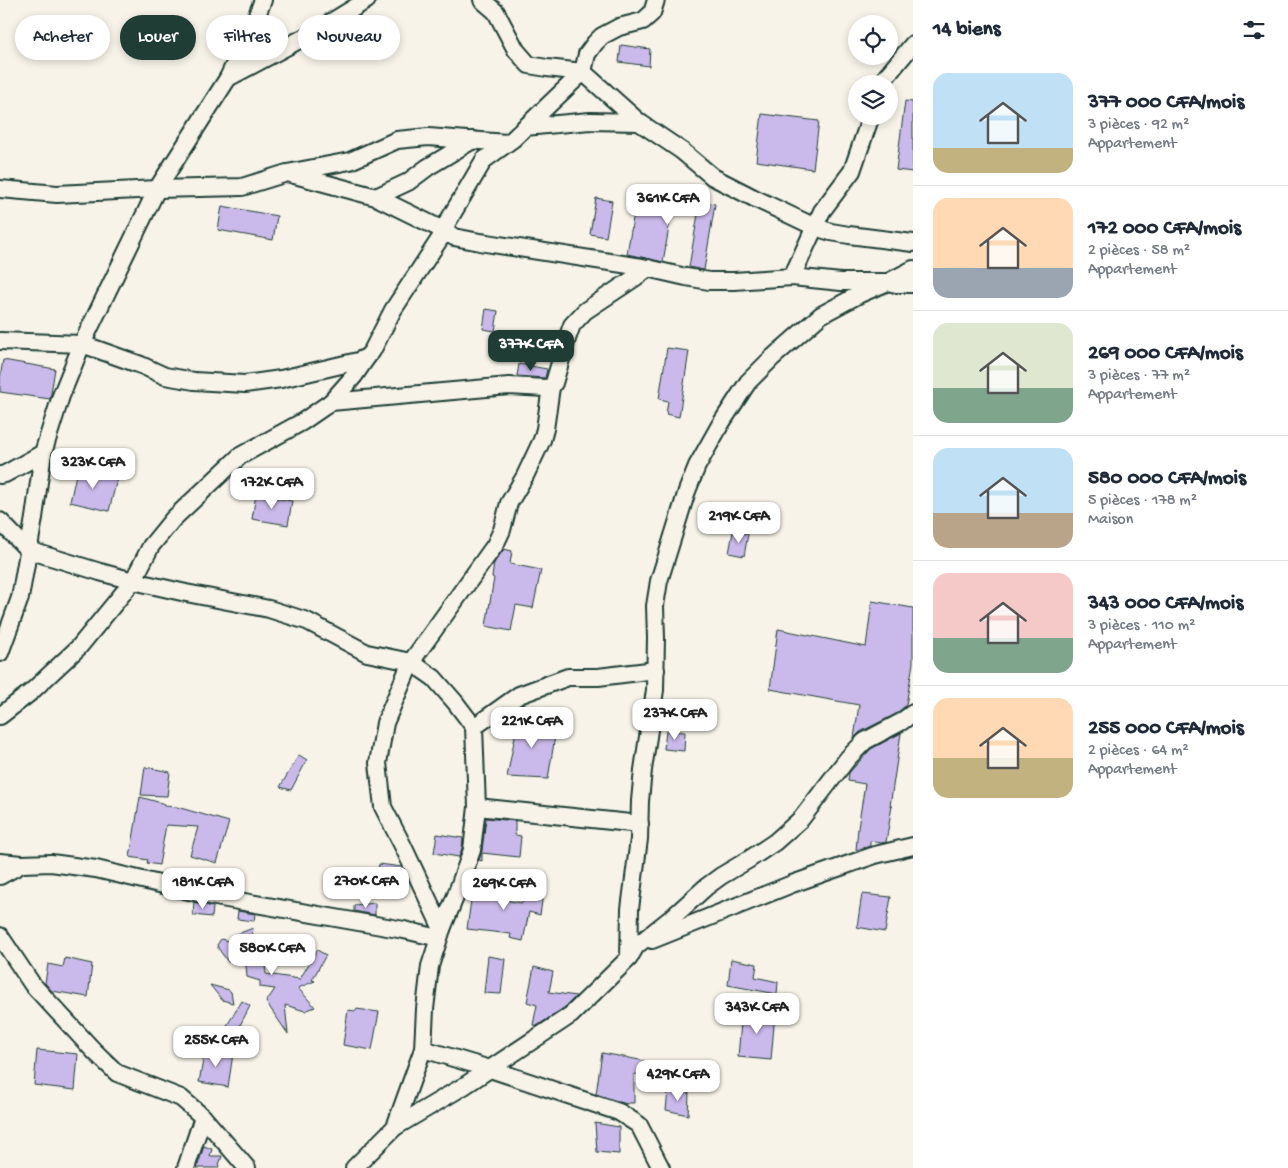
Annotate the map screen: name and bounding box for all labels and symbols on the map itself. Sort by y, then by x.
pin: 361K CFA [616,184,720,226]
pin: 377K CFA [479,330,583,372]
pin: 323K CFA [41,448,145,490]
pin: 172K CFA [220,468,324,510]
pin: 219K CFA [687,502,791,544]
pin: 237K CFA [623,698,727,741]
pin: 221K CFA [480,706,584,749]
pin: 270K CFA [314,866,418,909]
pin: 181K CFA [151,868,255,910]
pin: 269K CFA [452,868,556,911]
pin: 580K CFA [220,934,324,976]
pin: 343K CFA [705,992,809,1035]
pin: 255K CFA [164,1026,268,1068]
pin: 429K CFA [626,1060,730,1102]

